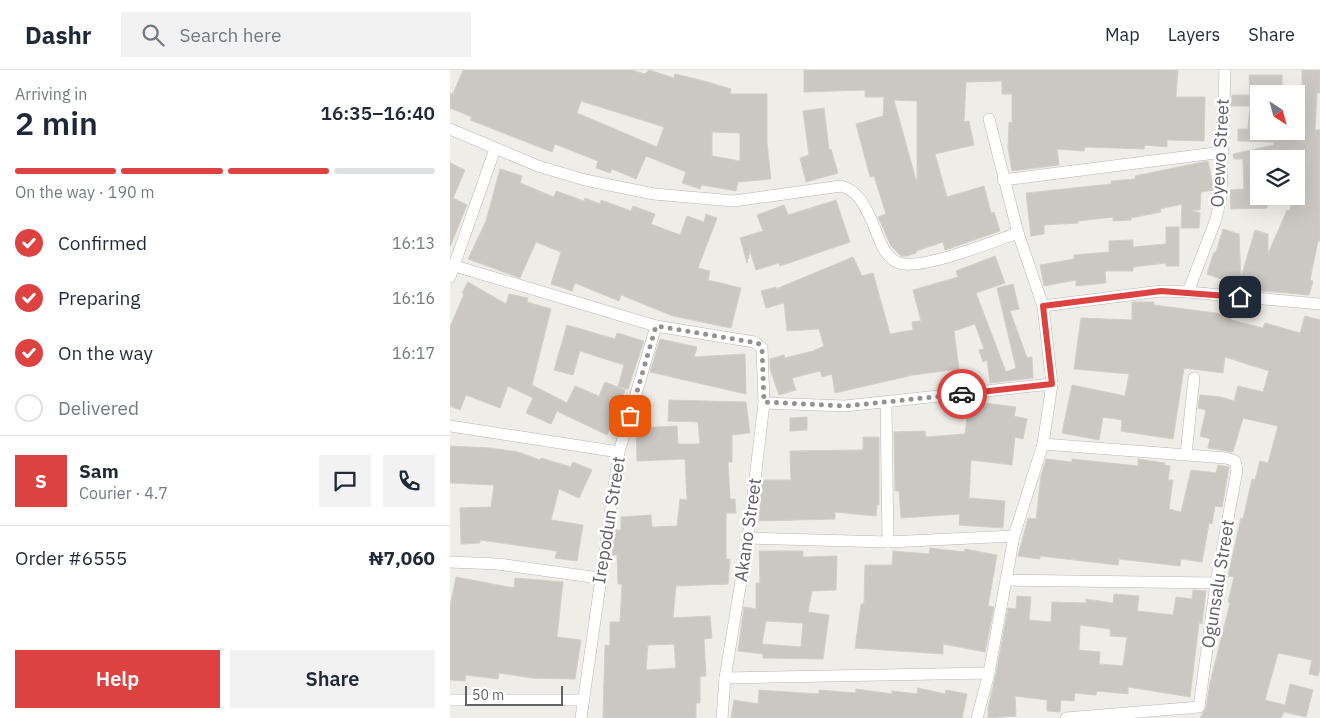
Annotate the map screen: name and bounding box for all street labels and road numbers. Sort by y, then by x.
street label: Oyewo Street [1205,98,1234,208]
street label: Irepodun Street [587,455,630,585]
street label: Akano Street [729,477,766,583]
street label: Ogunsalu Street [1196,518,1239,650]

